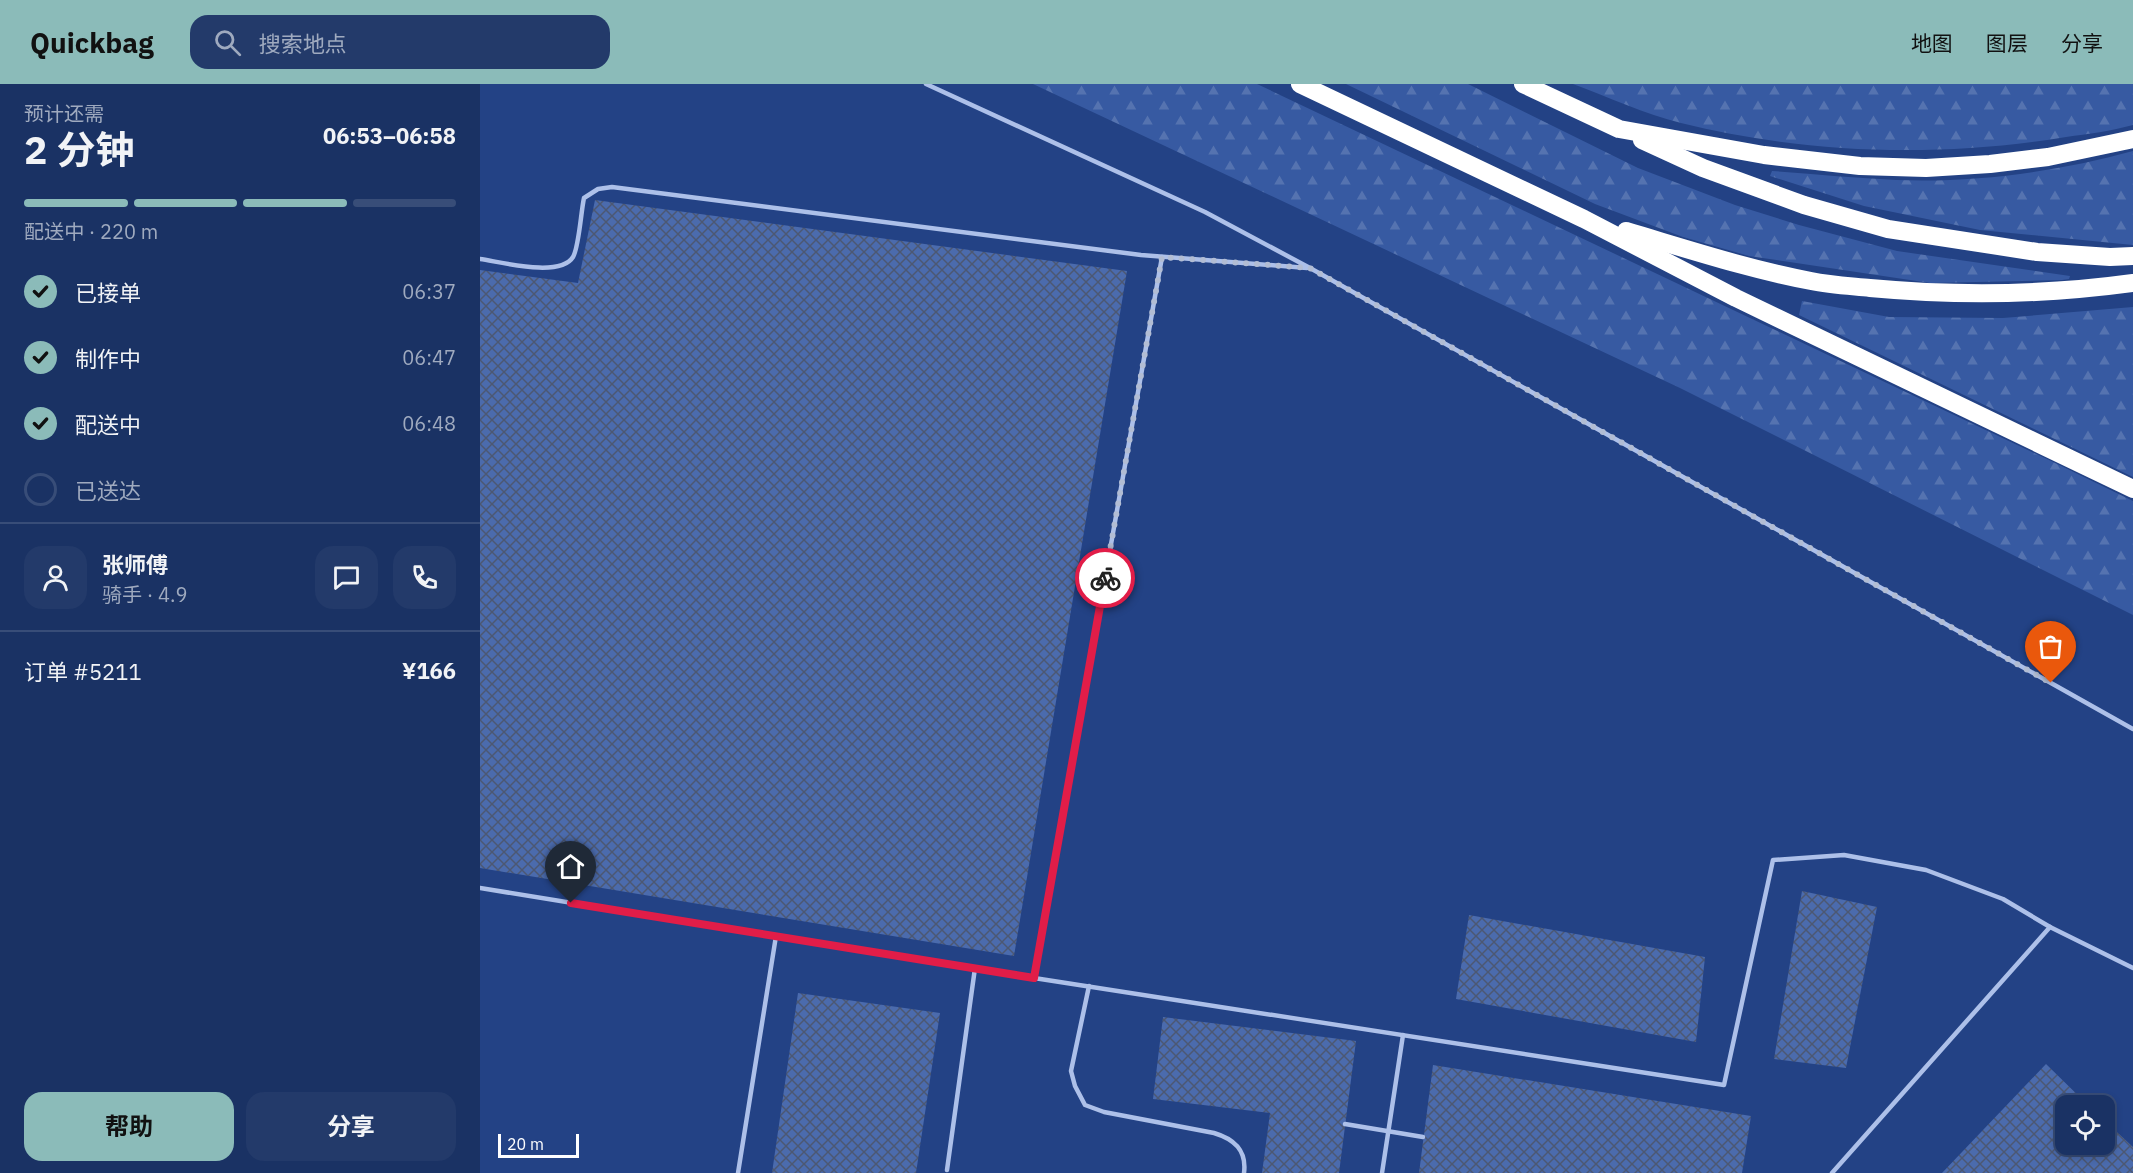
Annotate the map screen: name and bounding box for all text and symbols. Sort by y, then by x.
search box [190,15,610,69]
text: Quickbag [30,24,154,61]
icon: search [211,26,244,59]
text: 搜索地点 [259,29,347,58]
text: 地图 [1911,29,1953,57]
text: 图层 [1986,29,2028,57]
text: 分享 [2061,29,2103,57]
text: 预计还需 [24,100,104,127]
text: 06:53–06:58 [323,121,456,150]
text: 2 分钟 [24,124,135,175]
text: 配送中 · 220 m [24,218,158,245]
icon: check [24,275,57,308]
text: 已接单 [75,278,141,307]
text: 06:37 [402,278,456,305]
icon: check [24,341,57,374]
text: 制作中 [75,344,141,373]
text: 06:47 [402,344,456,371]
icon: check [24,407,57,440]
text: 配送中 [75,410,141,439]
text: 06:48 [402,410,456,437]
text: 已送达 [75,476,141,505]
button: person [24,546,87,609]
button: chat [315,546,378,609]
button: phone [393,546,456,609]
courier [1075,548,1135,608]
text: 张师傅 [102,550,168,579]
icon: bike [1089,562,1122,595]
text: 骑手 · 4.9 [102,581,187,608]
pin [2025,621,2076,683]
icon: bag [2034,630,2067,663]
text: ¥166 [402,656,456,685]
text: 订单 #5211 [24,657,142,686]
pin [545,841,596,903]
icon: home [554,850,587,883]
button: 帮助 [24,1092,234,1161]
button: 分享 [246,1092,456,1161]
map controls [2055,1095,2115,1155]
button: locate [2055,1095,2115,1155]
scale bar [498,1131,579,1158]
text: 20 m [507,1134,544,1154]

